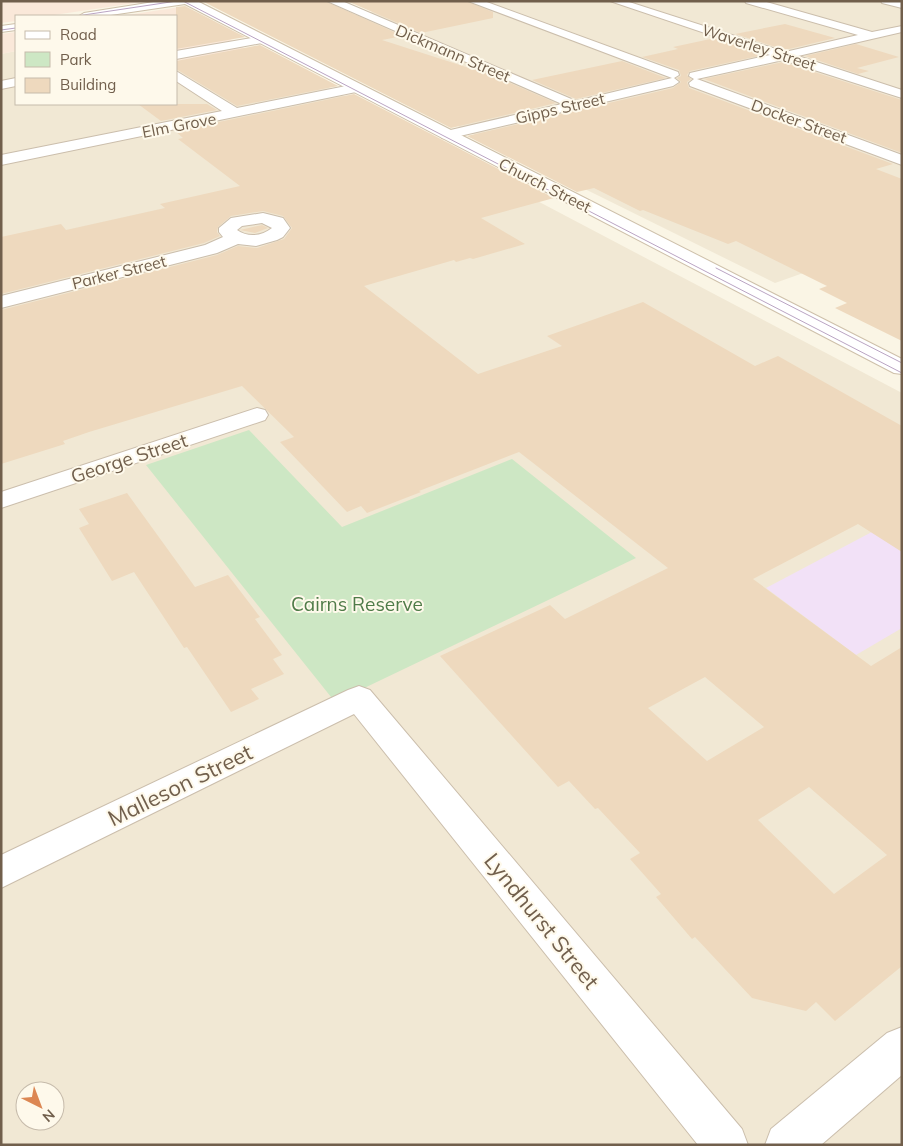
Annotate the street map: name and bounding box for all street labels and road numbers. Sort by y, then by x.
street label: Waverley Street [700,19,819,75]
street label: Dickmann Street [393,20,514,86]
street label: Gipps Street [513,88,607,128]
street label: Docker Street [749,95,850,148]
street label: Elm Grove [140,108,218,142]
street label: Church Street [495,153,595,217]
street label: Parker Street [70,251,169,293]
street label: George Street [68,428,191,488]
street label: Malleson Street [103,738,257,832]
street label: Lyndhurst Street [478,847,606,995]

